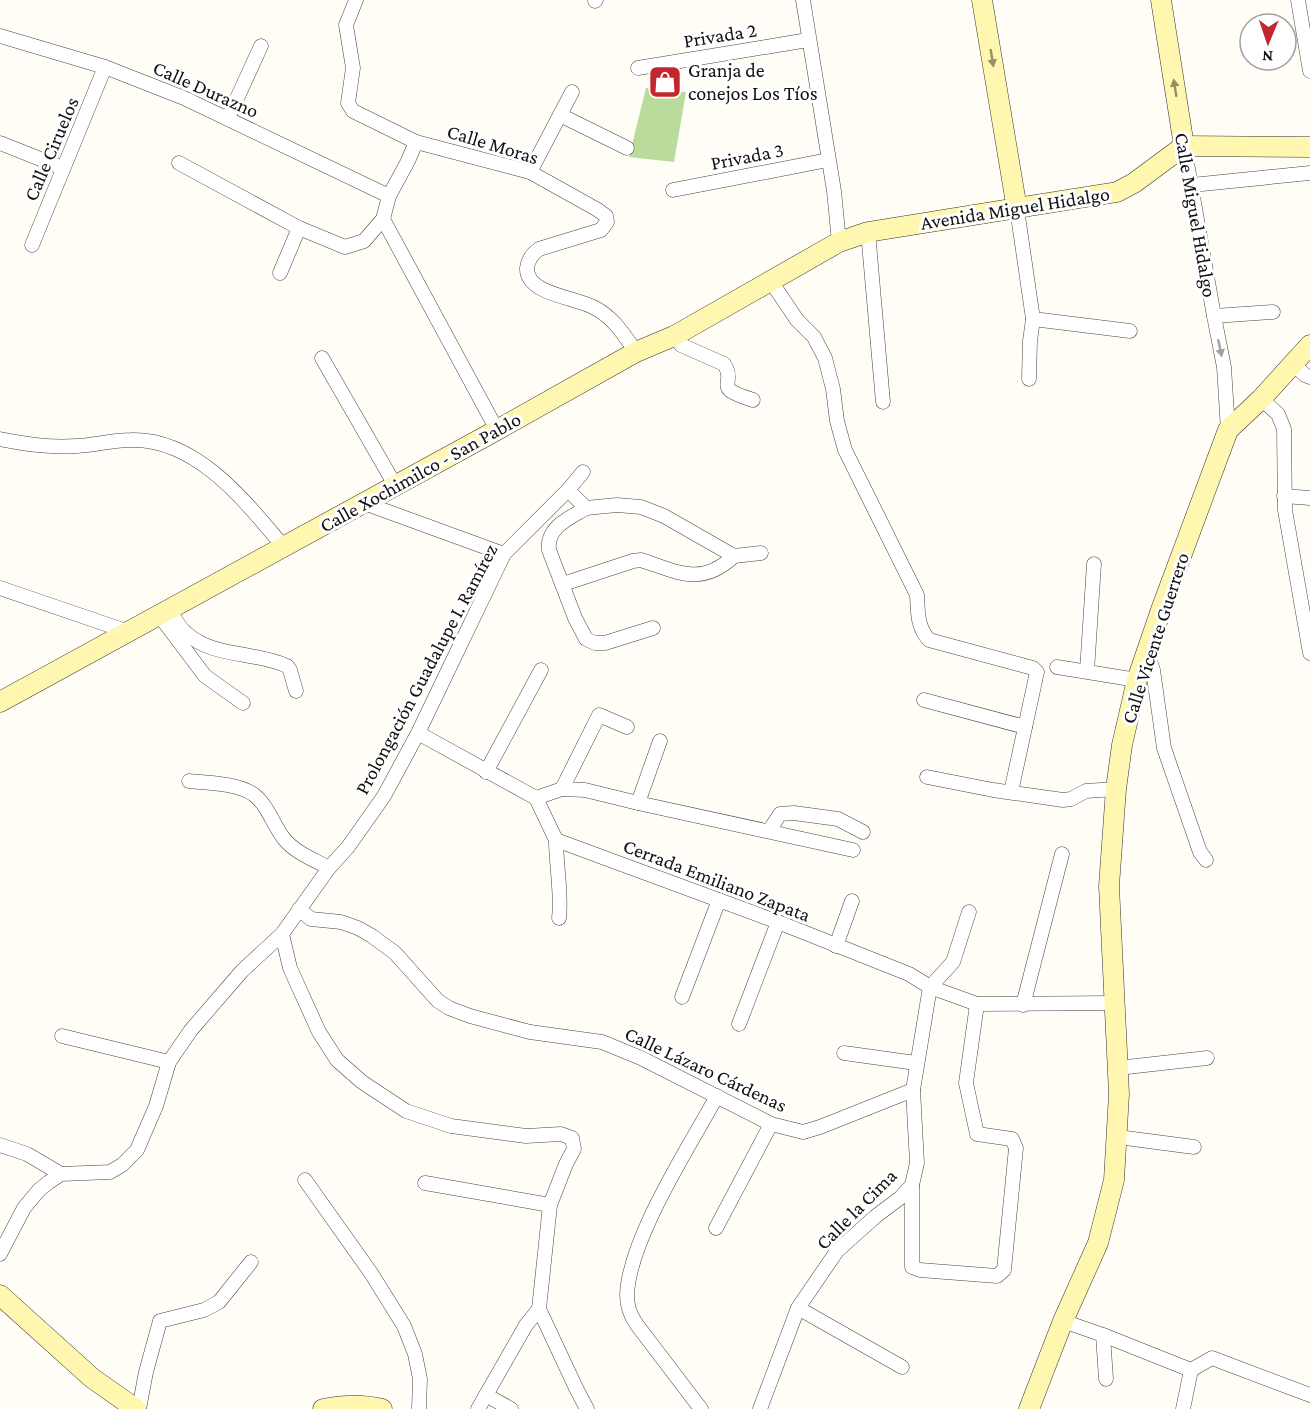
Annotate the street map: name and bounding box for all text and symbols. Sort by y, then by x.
north arrow [1238,12,1298,72]
street label: Privada 2 [682,18,758,52]
one-way arrow [988,48,997,67]
text: N [1262,48,1273,65]
street label: Calle Durazno [150,56,262,122]
place label: Granja de conejos Los Tíos [688,59,818,105]
shop icon: Granja de conejos Los Tíos [647,64,683,100]
one-way arrow [1170,78,1179,97]
street label: Calle Ciruelos [19,94,83,204]
street label: Calle Moras [445,120,541,168]
street label: Calle Miguel Hidalgo [1170,131,1221,299]
street label: Privada 3 [709,138,785,174]
street label: Avenida Miguel Hidalgo [919,182,1111,235]
one-way arrow [1216,339,1226,357]
street label: Calle Xochimilco - San Pablo [316,408,524,536]
street label: Prolongación Guadalupe I. Ramírez [350,540,502,798]
street label: Calle Vicente Guerrero [1117,550,1193,726]
street label: Cerrada Emiliano Zapata [620,834,814,927]
street label: Calle Lázaro Cárdenas [622,1022,791,1116]
street label: Calle la Cima [811,1164,901,1254]

